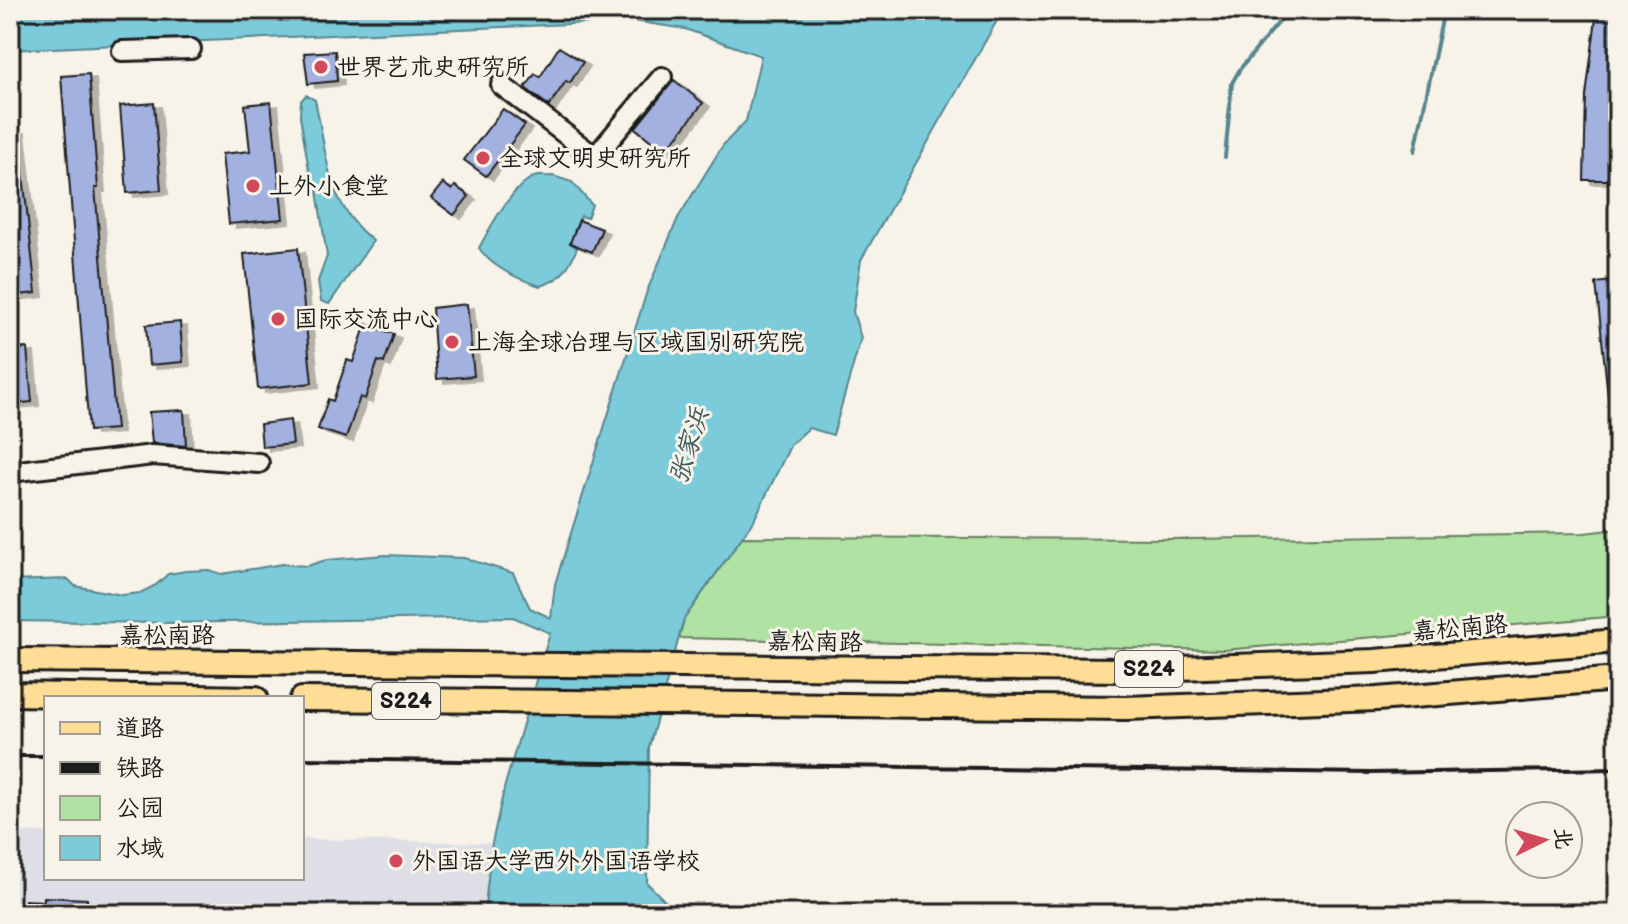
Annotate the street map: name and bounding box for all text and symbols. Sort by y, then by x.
place label: 世界艺术史研究所 [337,53,529,82]
marker: 世界艺术史研究所 [312,58,330,76]
place label: 全球文明史研究所 [499,144,691,173]
marker: 全球文明史研究所 [474,149,492,167]
place label: 上外小食堂 [269,172,389,201]
marker: 上外小食堂 [244,177,262,195]
place label: 国际交流中心 [294,305,438,334]
marker: 国际交流中心 [269,310,287,328]
place label: 上海全球冶理与区域国别研究院 [468,328,804,357]
marker: 上海全球冶理与区域国别研究院 [443,333,461,351]
water label: 张家浜 [664,403,717,488]
street label: 嘉松南路 [1411,609,1509,647]
street label: 嘉松南路 [119,621,215,650]
street label: 嘉松南路 [767,627,863,657]
road number: S224 [1115,651,1183,687]
road number: S224 [372,683,440,719]
legend [44,696,304,880]
text: 道路 [116,714,164,743]
text: 铁路 [116,754,164,783]
text: 公园 [116,794,164,823]
north arrow [1504,800,1584,880]
text: 北 [1548,826,1577,851]
text: 水域 [116,834,164,863]
place label: 外国语大学西外外国语学校 [412,847,700,876]
marker: 外国语大学西外外国语学校 [387,852,405,870]

